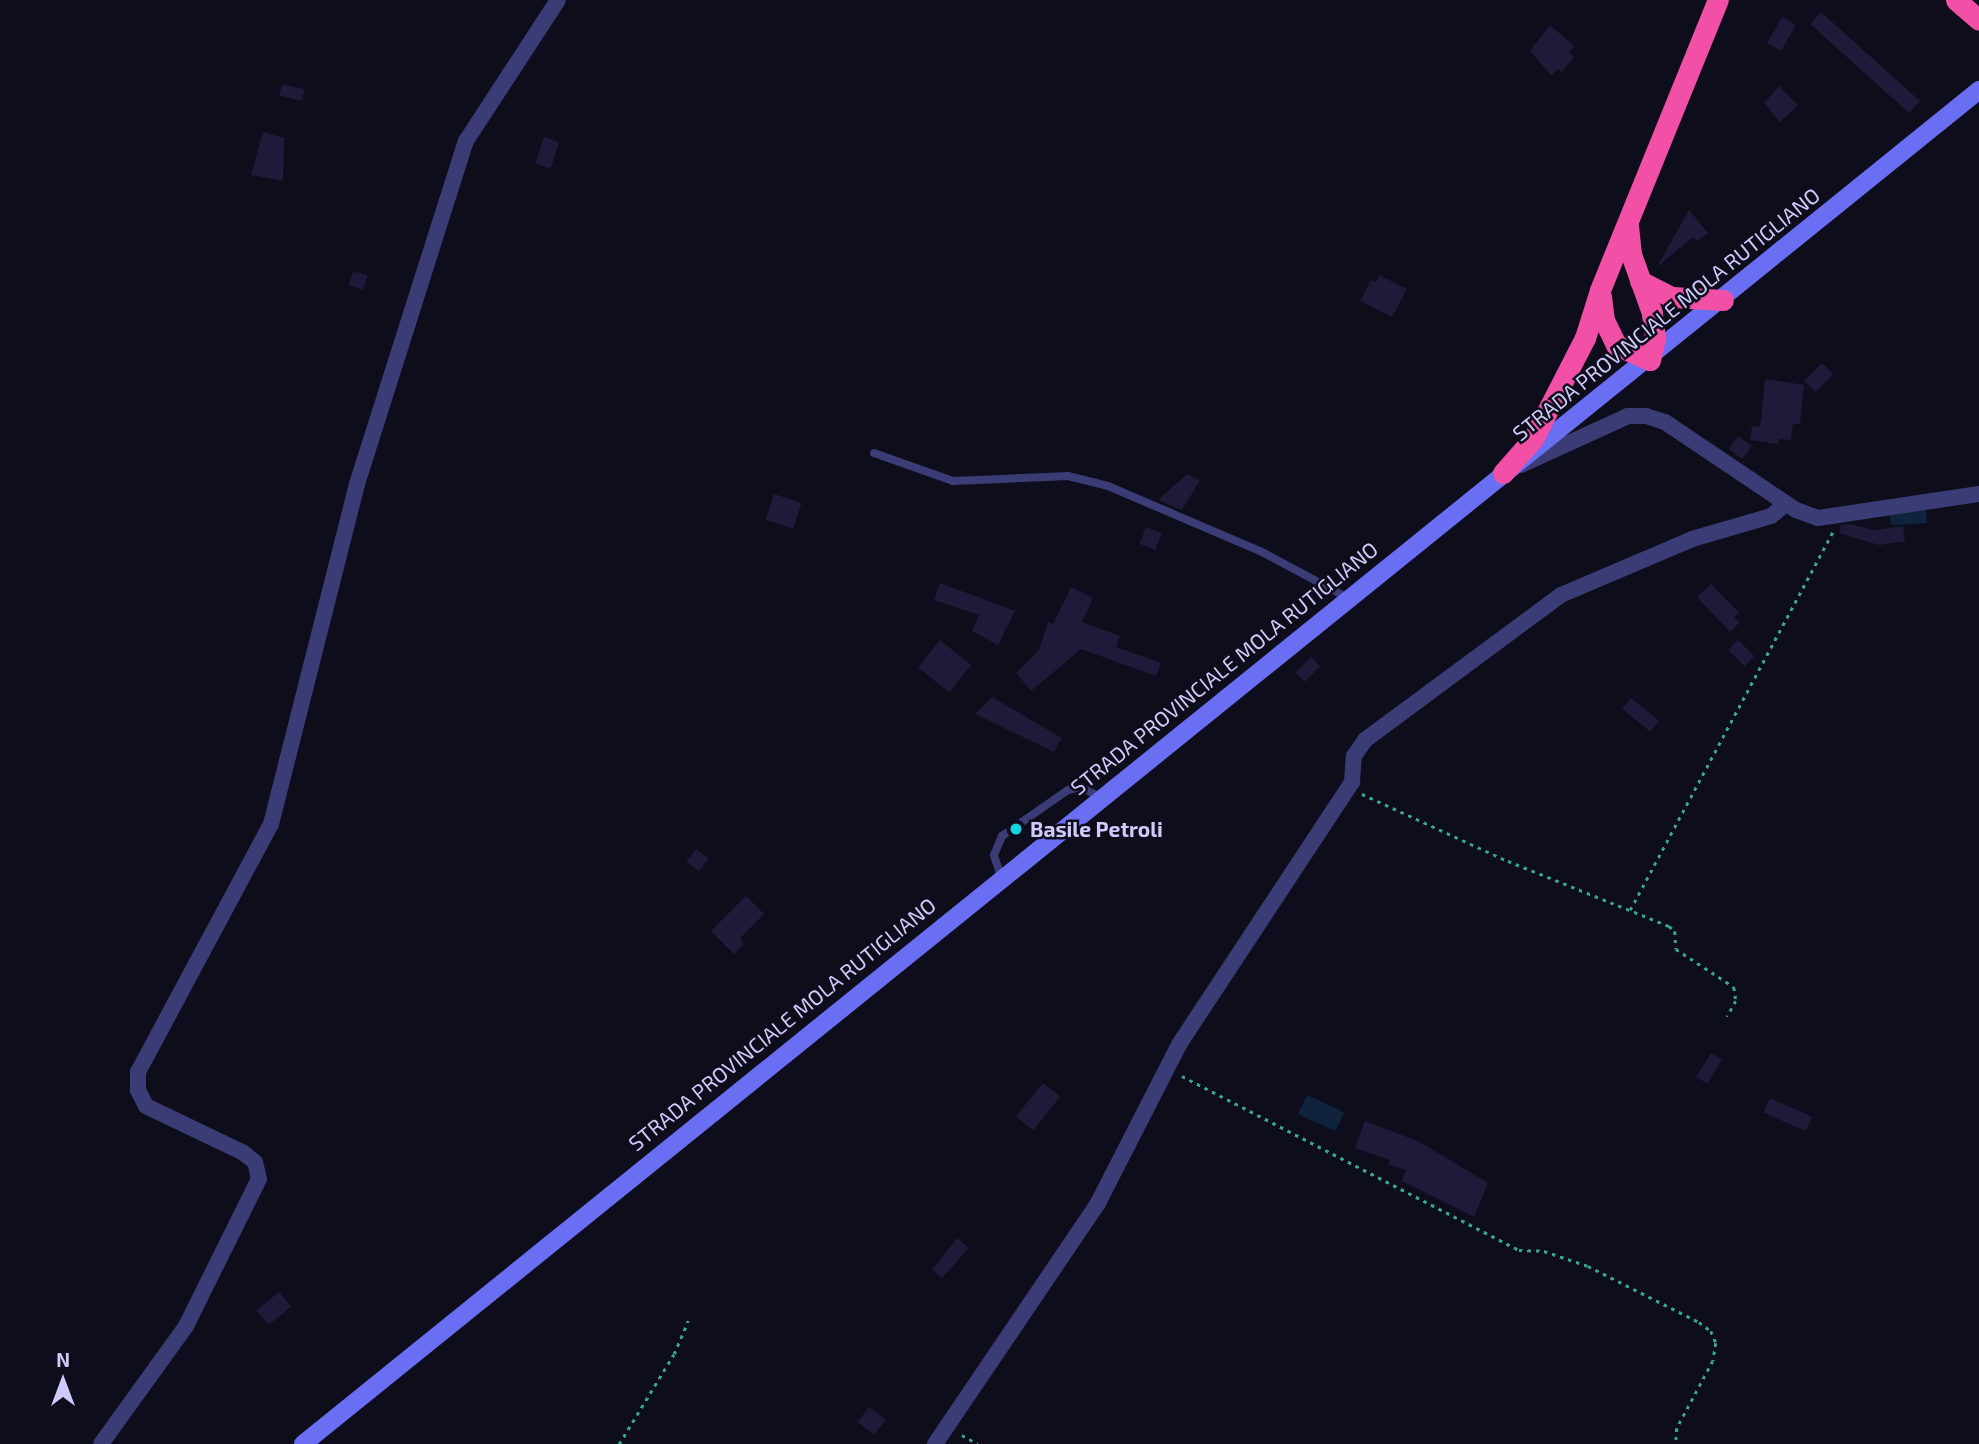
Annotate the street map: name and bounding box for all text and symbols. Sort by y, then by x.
street label: STRADA PROVINCIALE MOLA RUTIGLIANO [1507,182,1825,446]
street label: STRADA PROVINCIALE MOLA RUTIGLIANO [1065,536,1383,800]
place label: Basile Petroli [1030,816,1163,842]
marker: Basile Petroli [1008,821,1024,837]
street label: STRADA PROVINCIALE MOLA RUTIGLIANO [623,892,941,1156]
north arrow [28,1346,98,1416]
text: N [56,1348,70,1371]

